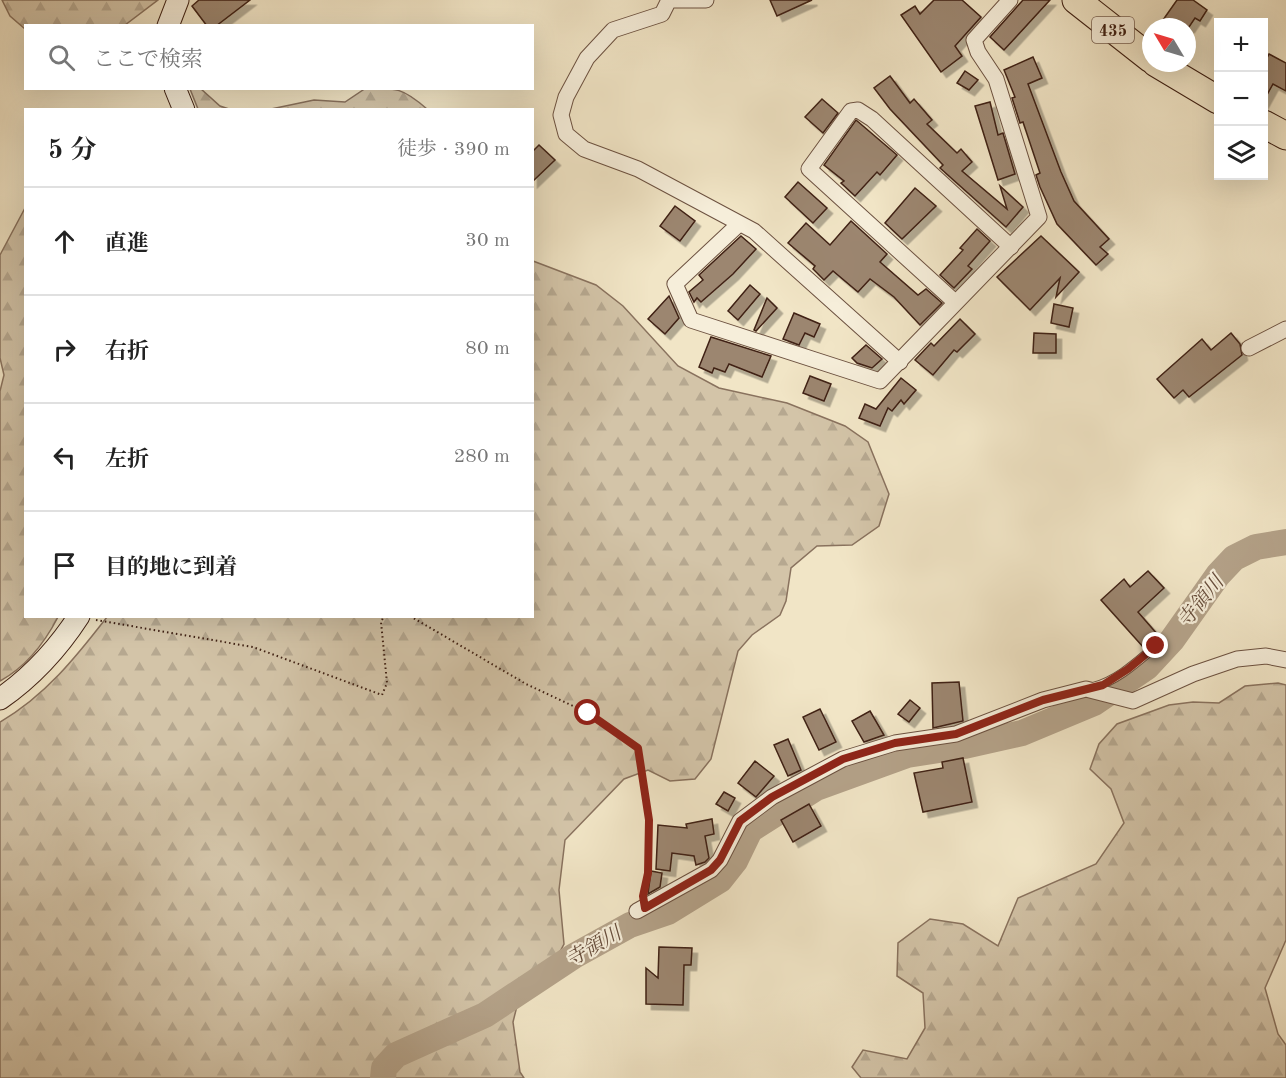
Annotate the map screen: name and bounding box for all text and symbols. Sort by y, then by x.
road number: 435 [1092,17,1134,43]
north arrow [1142,18,1196,72]
map controls [1214,18,1268,180]
button: + [1214,18,1268,72]
search box [24,24,534,90]
icon: search [45,41,78,74]
text: ここで検索 [93,49,203,71]
button: − [1214,72,1268,126]
button: layers [1214,126,1268,180]
text: 5 分 [48,138,96,164]
text: 徒歩 · 390 m [397,140,510,160]
icon: ahead [48,225,81,258]
text: 30 m [465,231,510,251]
text: 直進 [105,233,149,255]
icon: right [48,333,81,366]
text: 80 m [465,339,510,359]
text: 右折 [105,341,149,363]
icon: left [48,441,81,474]
text: 280 m [454,447,510,467]
text: 左折 [105,449,149,471]
icon: arrive [48,549,81,582]
text: 目的地に到着 [105,557,237,579]
water label: 寺領川 [1173,570,1229,632]
route end [1142,632,1168,658]
route start [574,699,600,725]
water label: 寺領川 [562,921,627,971]

